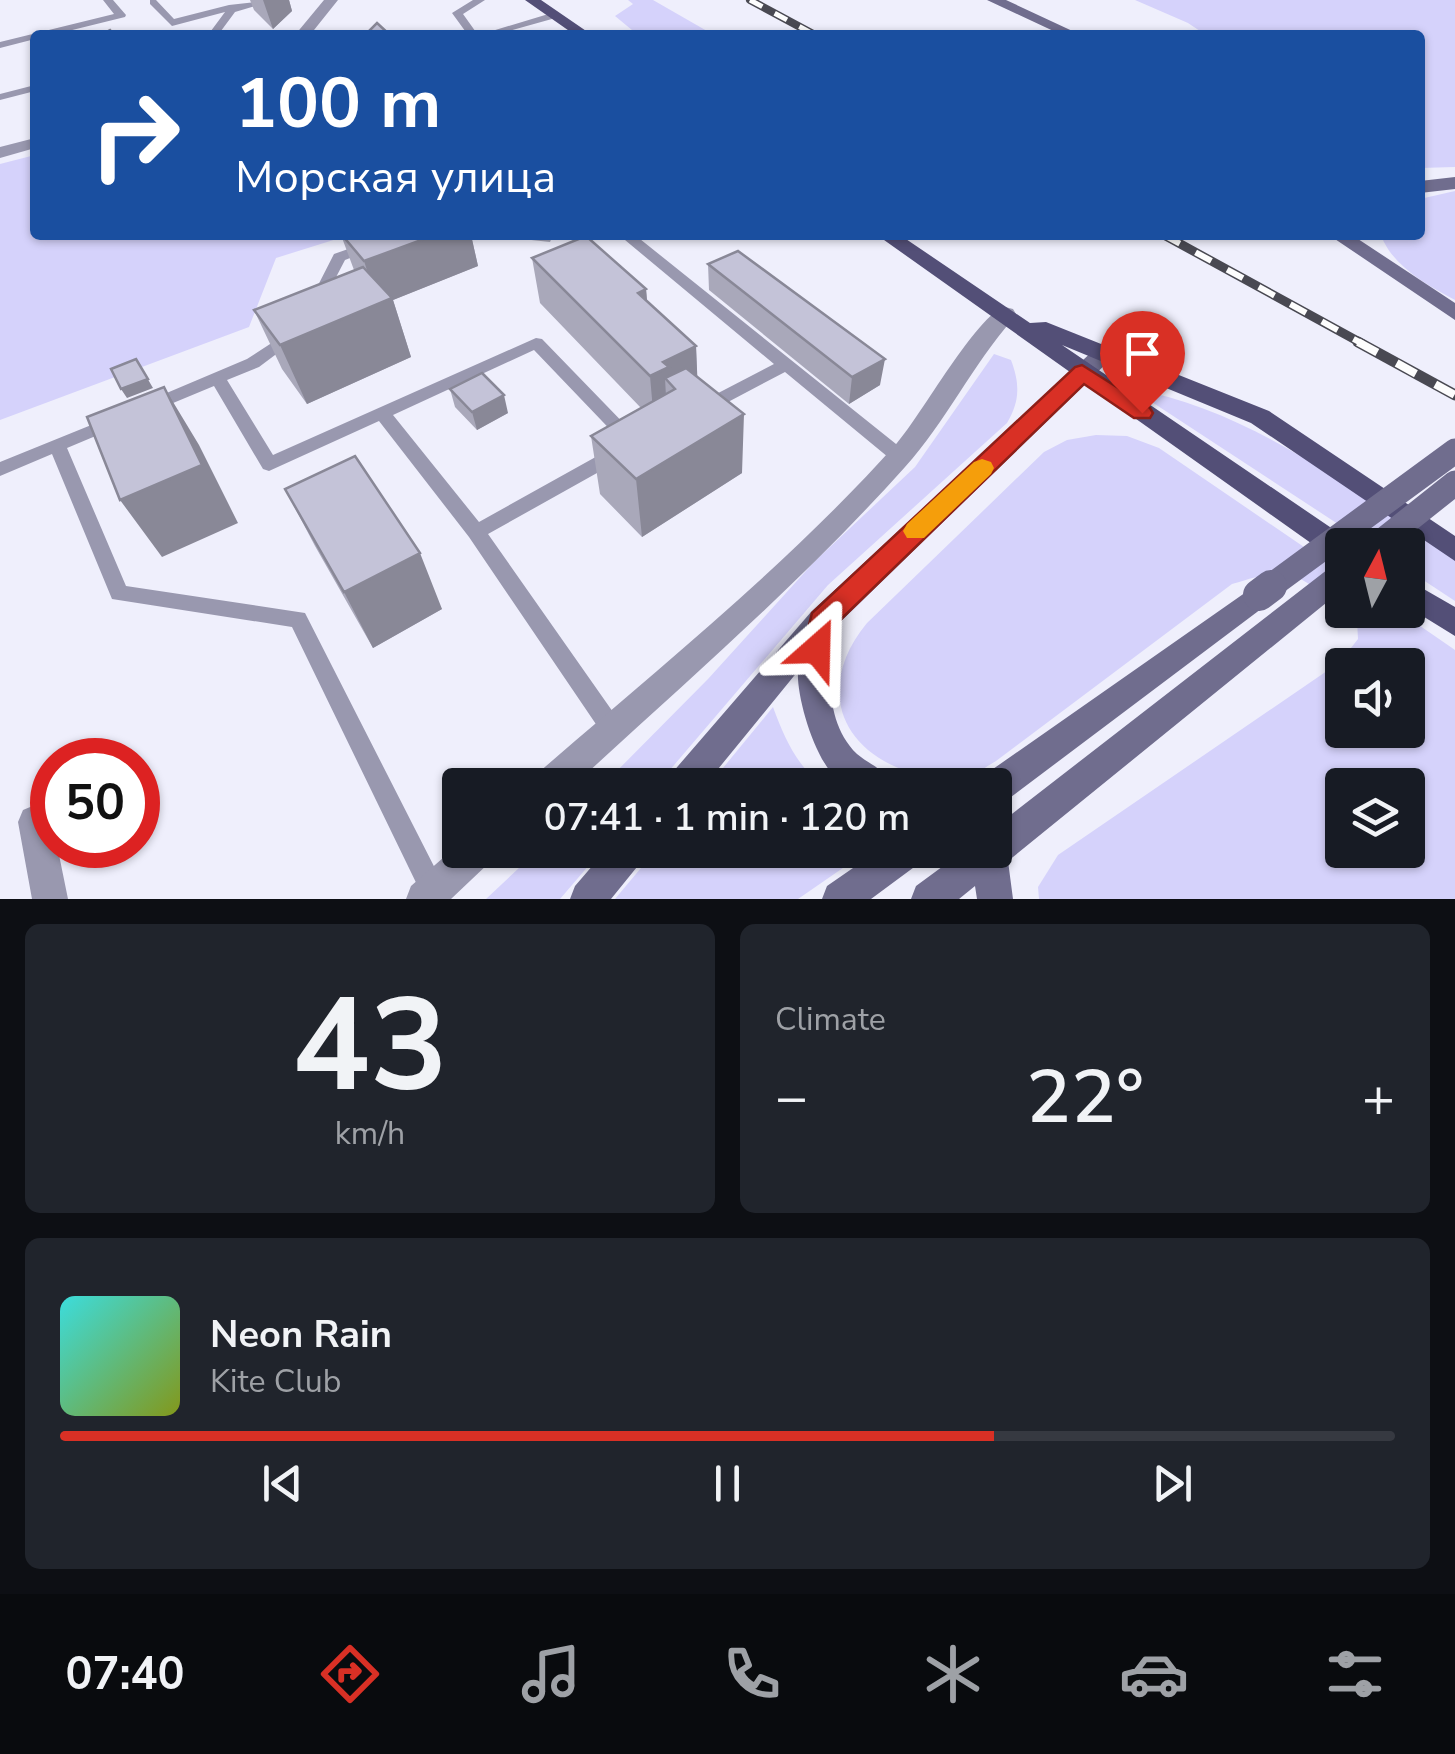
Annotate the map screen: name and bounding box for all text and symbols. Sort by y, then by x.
text: 100 m [235,56,441,152]
icon: right [70,70,200,200]
text: Морская улица [235,147,556,208]
pin [1100,311,1185,414]
icon: arrive [1115,326,1170,381]
north arrow [1325,528,1425,628]
map controls [1325,528,1425,868]
position arrow [765,597,869,701]
button: sound [1325,648,1425,748]
speed limit sign: 50 [30,738,160,868]
button: layers [1325,768,1425,868]
text: 07:41 · 1 min · 120 m [544,792,910,843]
text: 43 [292,958,448,1135]
text: Climate [775,998,886,1041]
text: 22° [1026,1046,1144,1148]
text: − [775,1060,808,1135]
text: + [1362,1060,1395,1135]
text: km/h [335,1112,405,1155]
text: Neon Rain [210,1309,392,1360]
text: Kite Club [210,1360,341,1403]
icon: previous [255,1456,310,1511]
icon: pause [700,1456,755,1511]
icon: next [1145,1456,1200,1511]
icon: directions [315,1639,385,1709]
icon: music [516,1639,586,1709]
icon: phone [717,1639,787,1709]
icon: climate [918,1639,988,1709]
icon: car [1119,1639,1189,1709]
icon: filters [1320,1639,1390,1709]
text: 07:40 [65,1644,185,1705]

